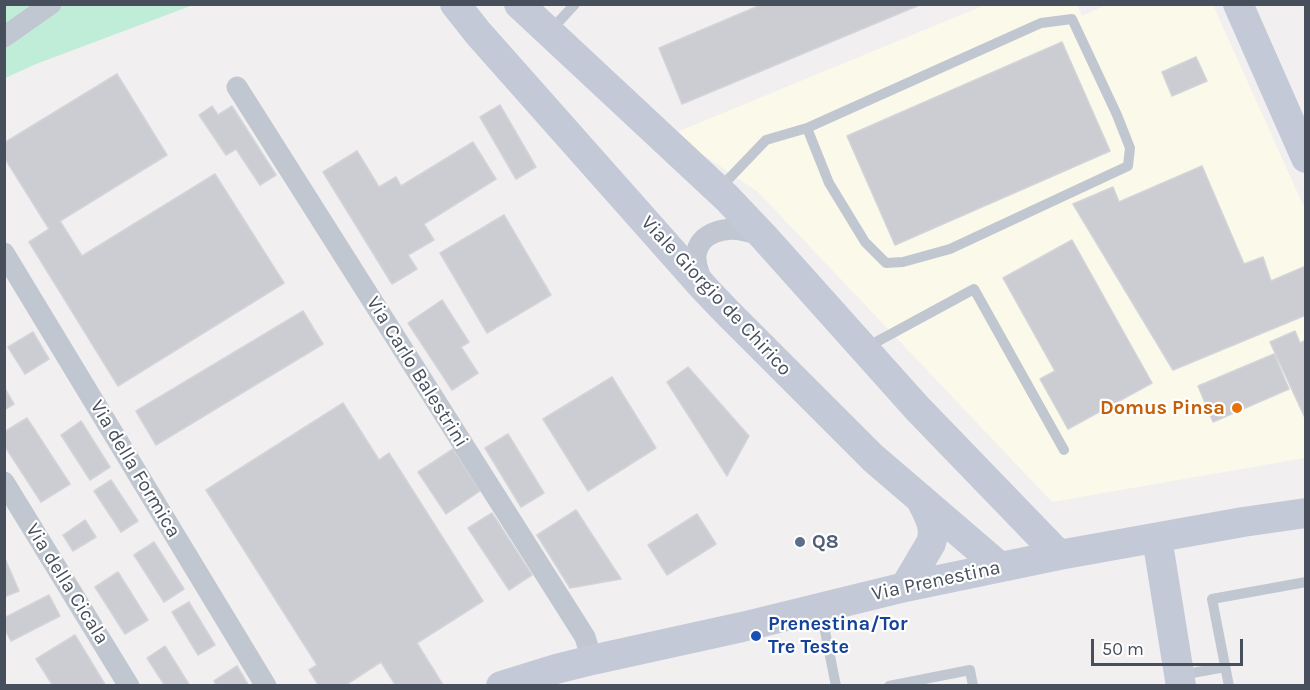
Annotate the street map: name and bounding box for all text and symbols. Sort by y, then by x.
street label: Viale Giorgio de Chirico [636,211,796,381]
street label: Via Carlo Balestrini [361,292,473,452]
street label: Via della Formica [85,396,185,542]
place label: Domus Pinsa [1100,396,1225,420]
marker: Domus Pinsa [1230,401,1244,415]
street label: Via della Cicala [20,519,114,649]
place label: Q8 [812,530,839,554]
marker: Q8 [793,535,807,549]
street label: Via Prenestina [869,556,1003,606]
place label: Prenestina/Tor Tre Teste [768,612,908,659]
scale bar [1094,627,1246,665]
marker: Prenestina/Tor Tre Teste [749,629,763,643]
text: 50 m [1102,638,1144,660]

